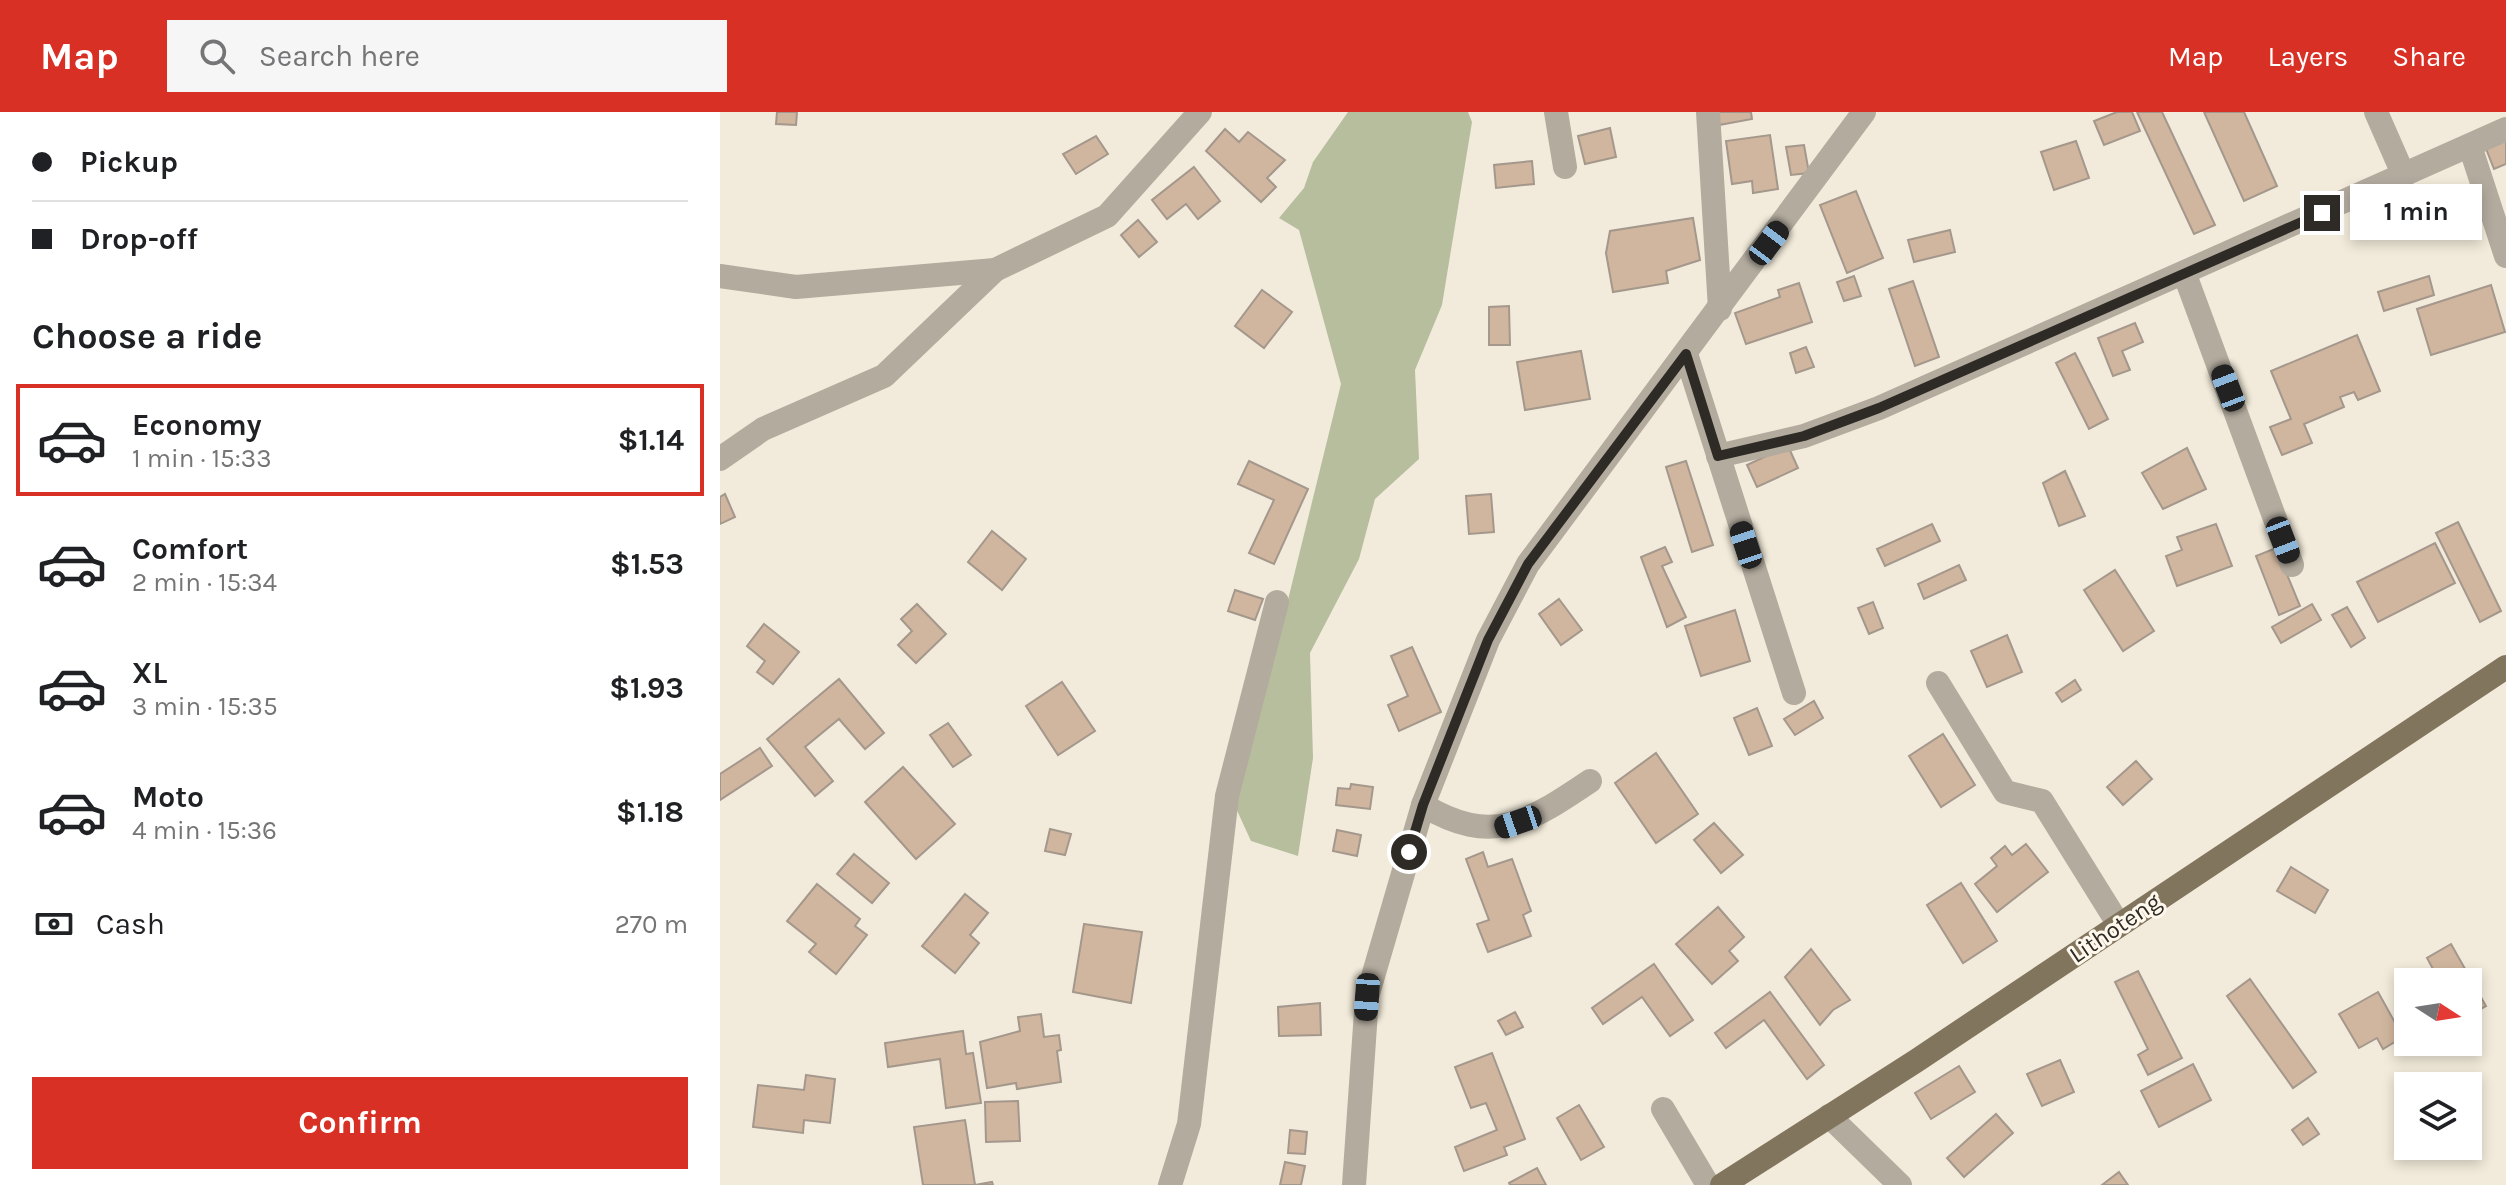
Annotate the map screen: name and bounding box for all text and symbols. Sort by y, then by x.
search box [167,20,727,92]
text: Map [40,34,119,79]
icon: search [195,34,239,78]
text: Search here [259,38,420,74]
text: Map [2168,40,2223,73]
text: Layers [2267,40,2348,73]
text: Share [2392,40,2466,73]
text: Pickup [80,144,178,180]
callout: 1 min [2350,185,2482,241]
route end [2304,195,2340,231]
text: 1 min [2383,196,2449,227]
car [1745,217,1793,269]
text: Drop-off [80,221,198,257]
text: Choose a ride [32,315,262,357]
car [2208,361,2248,415]
icon: car [36,404,108,476]
text: Economy [132,407,262,443]
text: $1.14 [618,422,684,458]
text: 1 min · 15:33 [132,443,272,474]
car [2263,513,2303,567]
car [1727,518,1765,572]
icon: car [36,528,108,600]
text: Comfort [132,531,248,567]
text: $1.53 [610,546,684,582]
text: 2 min · 15:34 [132,567,277,598]
icon: car [36,652,108,724]
text: XL [132,655,167,691]
text: $1.93 [609,670,684,706]
text: 3 min · 15:35 [132,691,278,722]
icon: car [36,776,108,848]
text: Moto [132,779,204,815]
text: $1.18 [616,794,684,830]
car [1491,803,1545,841]
text: 4 min · 15:36 [132,815,277,846]
route start [1391,834,1427,870]
street label: Lithoteng [2064,887,2166,969]
icon: cash [32,902,76,946]
text: Cash [96,906,165,942]
text: 270 m [615,909,688,940]
north arrow [2394,968,2482,1056]
map controls [2394,968,2482,1160]
car [1353,972,1381,1022]
button: layers [2394,1072,2482,1160]
button: Confirm [32,1077,688,1169]

